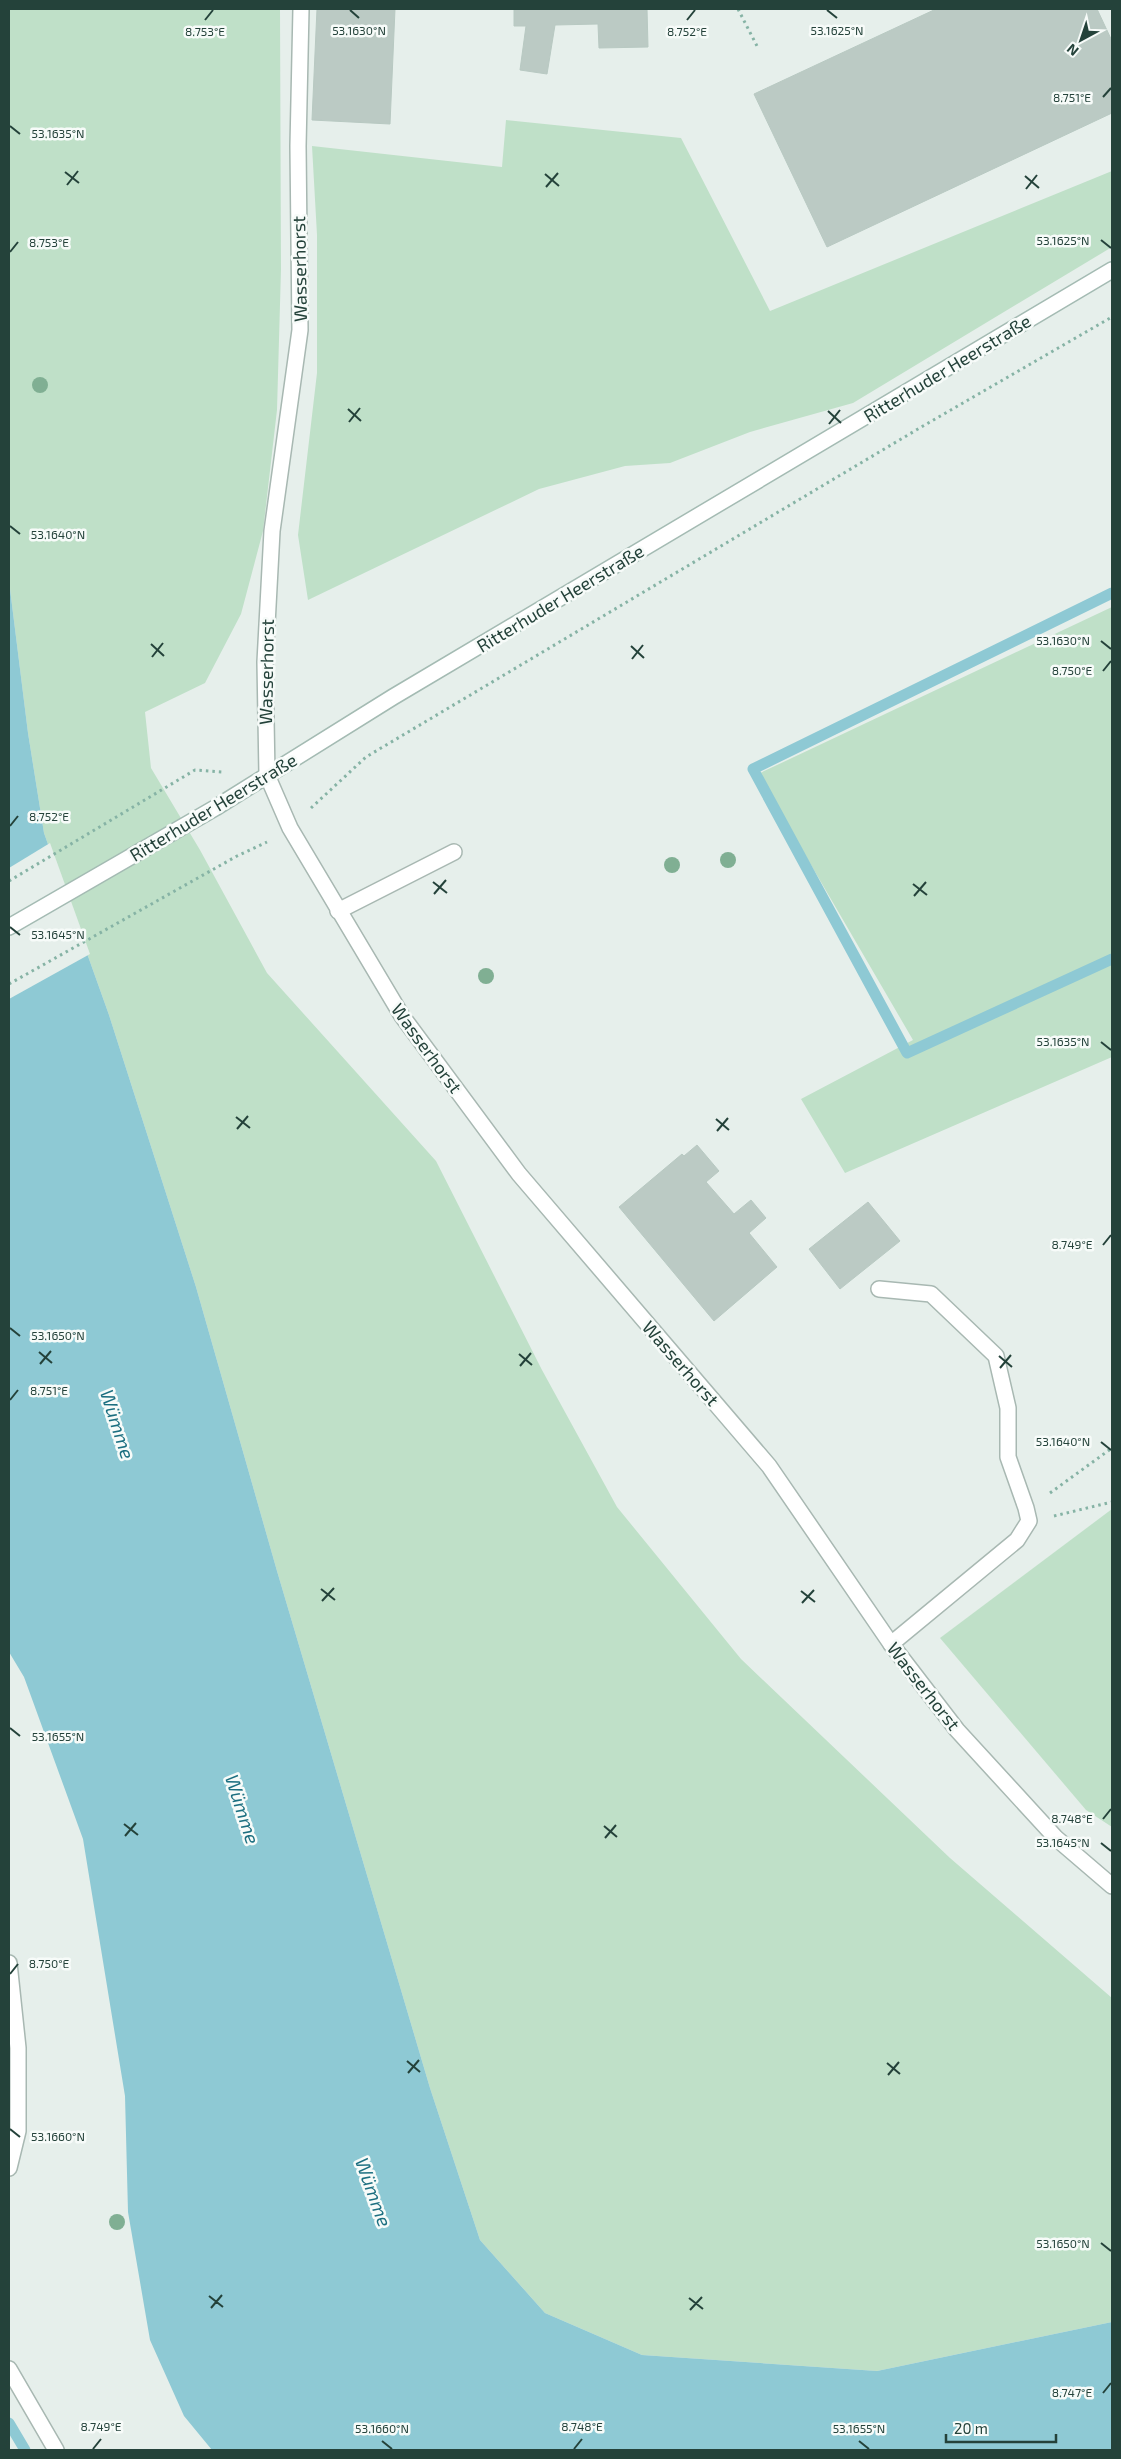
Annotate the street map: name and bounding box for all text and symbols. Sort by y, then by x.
north arrow [1056,15,1106,65]
text: 53.1630°N [332,23,386,37]
text: 53.1625°N [811,23,863,37]
text: 8.753°E [185,24,225,38]
text: 8.752°E [667,24,707,38]
text: N [1063,41,1082,60]
text: 8.751°E [1053,90,1091,104]
text: 53.1635°N [32,126,84,140]
street label: Wasserhorst [287,216,311,322]
text: 53.1625°N [1037,233,1089,247]
text: 8.753°E [29,235,69,249]
street label: Ritterhuder Heerstraße [859,309,1035,427]
text: 53.1640°N [31,527,85,541]
street label: Ritterhuder Heerstraße [472,539,648,657]
street label: Wasserhorst [254,619,278,725]
text: 53.1630°N [1036,633,1090,647]
text: 8.750°E [1052,663,1093,677]
street label: Ritterhuder Heerstraße [125,748,301,866]
text: 8.752°E [29,809,69,823]
text: 53.1645°N [31,927,85,941]
street label: Wasserhorst [387,999,467,1097]
text: 53.1635°N [1037,1034,1089,1048]
text: 8.749°E [1051,1237,1093,1251]
street label: Wasserhorst [638,1316,724,1410]
text: 53.1650°N [31,1328,85,1342]
text: 8.751°E [30,1383,68,1397]
water label: Wümme [96,1386,140,1462]
text: 53.1640°N [1036,1434,1090,1448]
street label: Wasserhorst [883,1638,965,1735]
text: 53.1655°N [32,1729,84,1743]
water label: Wümme [221,1771,265,1847]
text: 8.748°E [1051,1811,1093,1825]
text: 53.1645°N [1036,1835,1090,1849]
text: 8.750°E [29,1956,70,1970]
text: 53.1660°N [31,2129,85,2143]
water label: Wümme [351,2154,397,2230]
text: 53.1650°N [1036,2236,1090,2250]
text: 8.747°E [1052,2385,1092,2399]
scale bar [946,2412,1056,2444]
text: 8.749°E [80,2419,122,2433]
text: 8.748°E [561,2419,603,2433]
text: 20 m [954,2419,988,2437]
text: 53.1660°N [355,2421,409,2435]
text: 53.1655°N [833,2421,885,2435]

